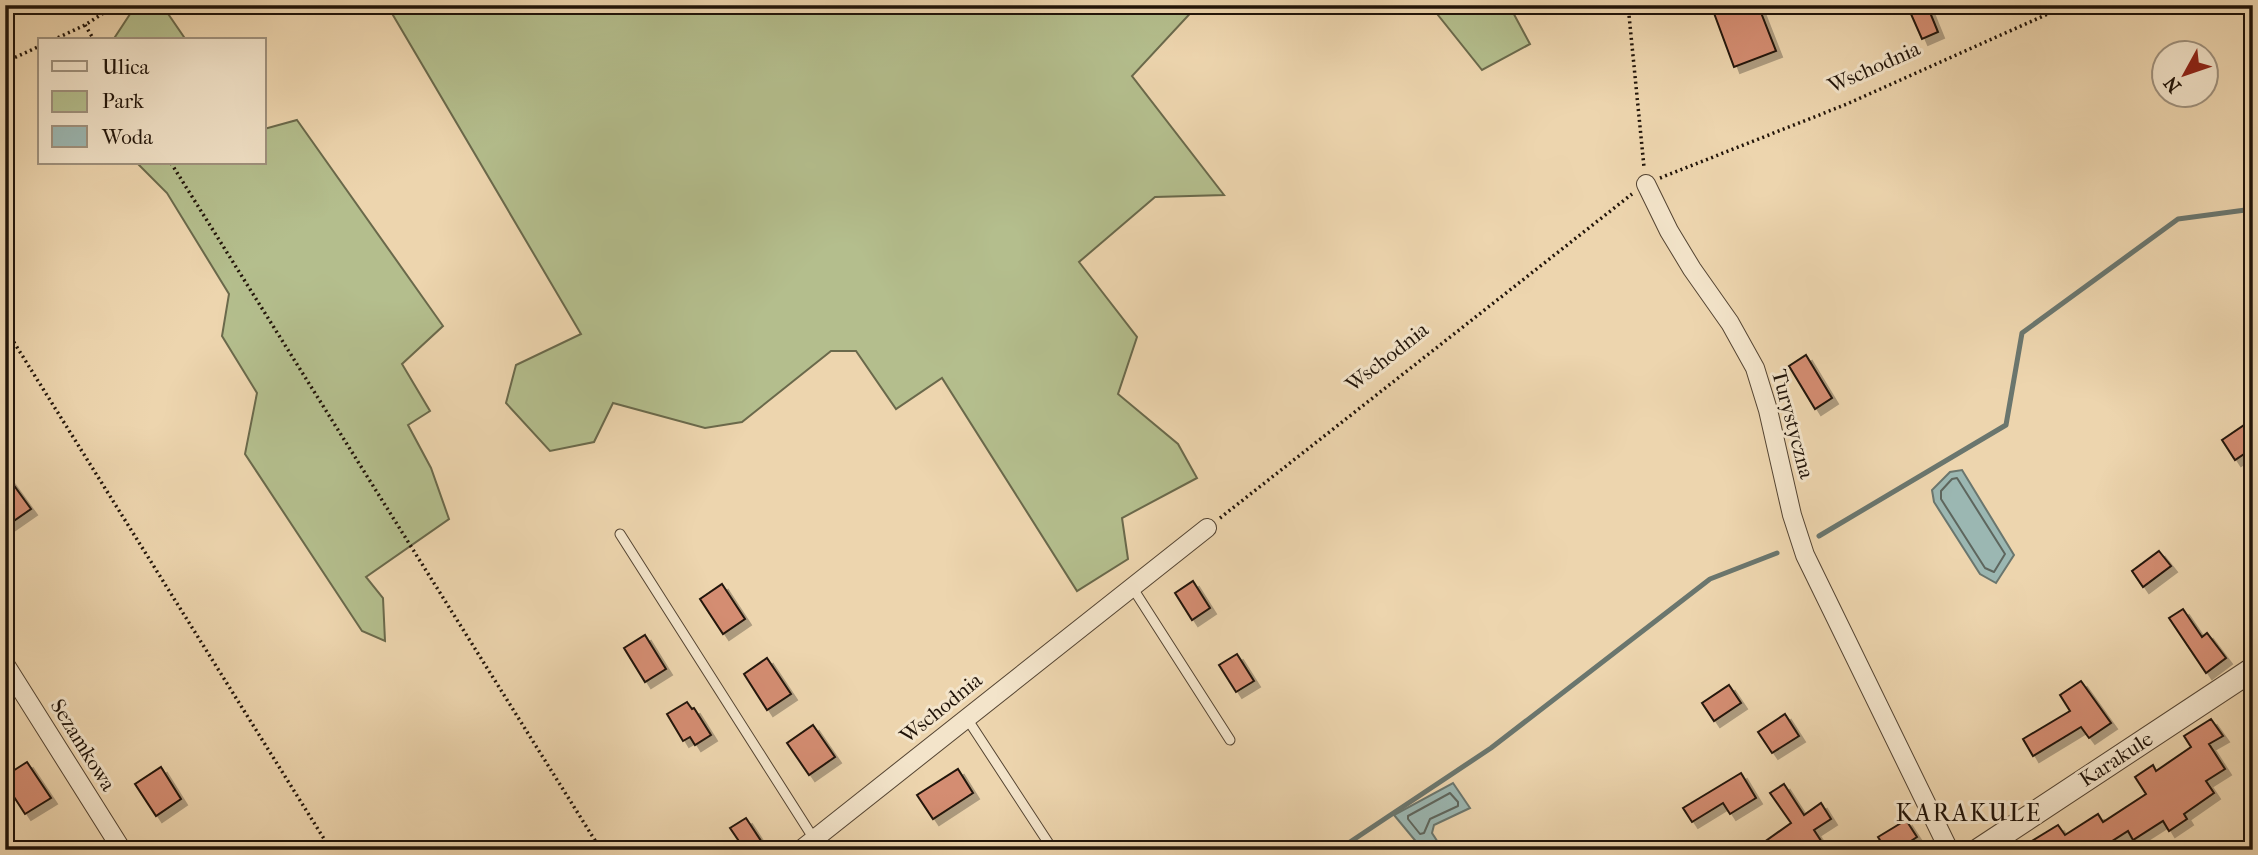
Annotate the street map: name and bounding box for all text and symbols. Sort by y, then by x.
street label: Wschodnia [1823,36,1924,98]
legend [38,38,266,164]
north arrow [2150,38,2220,108]
text: Ulica [102,55,149,79]
text: N [2159,71,2186,97]
text: Park [102,89,144,113]
text: Woda [101,125,153,149]
street label: Wschodnia [1340,317,1433,397]
street label: Turystyczna [1767,367,1819,482]
street label: Wschodnia [895,668,987,749]
street label: Sezamkowa [45,695,121,795]
street label: Karakule [2075,726,2157,792]
district label: KARAKULE [1896,799,2042,827]

